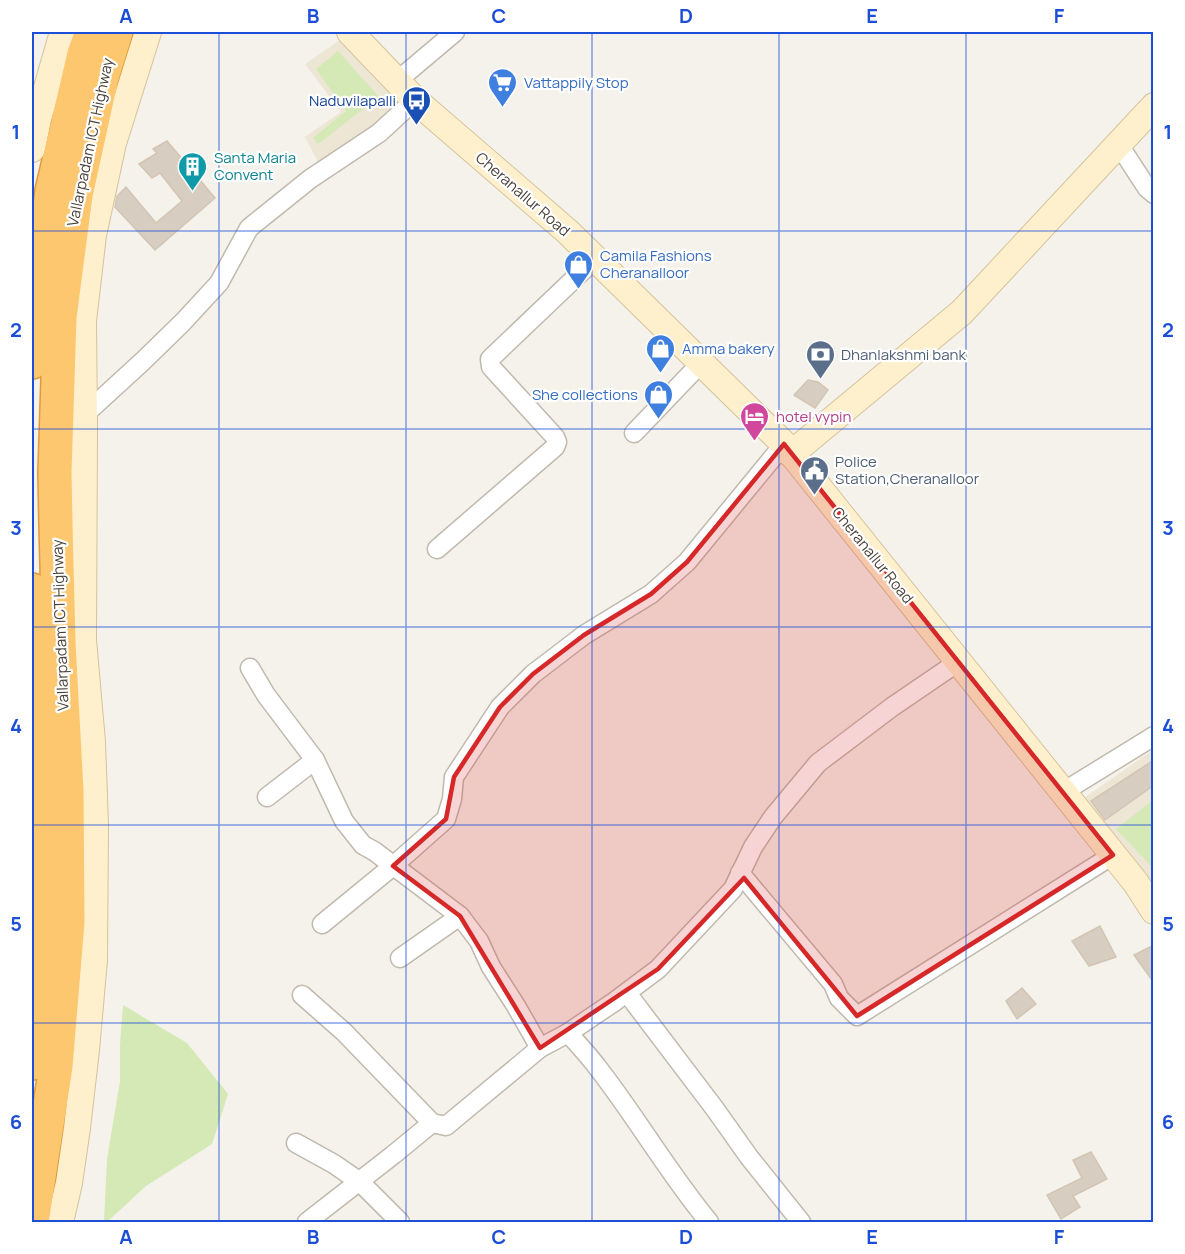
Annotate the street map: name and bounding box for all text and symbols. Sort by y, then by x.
text: A [119,2,133,29]
text: B [307,2,320,29]
text: C [492,2,506,29]
text: D [679,2,693,29]
text: E [866,2,878,29]
text: F [1054,2,1065,29]
street label: Vallarpadam ICT Highway [62,56,118,228]
supermarket icon: Vattappily Stop [487,66,519,108]
place label: Vattappily Stop [524,72,629,93]
bus stop icon: Naduvilapalli [401,84,433,126]
place label: Naduvilapalli [309,90,396,111]
text: 1 [12,118,20,145]
text: 1 [1164,118,1172,145]
place label: Santa Maria Convent [214,147,296,185]
street label: Cheranallur Road [471,147,575,241]
building icon: Santa Maria Convent [177,150,209,192]
place label: Camila Fashions Cheranalloor [600,245,712,283]
shop icon: Camila Fashions Cheranalloor [563,248,595,290]
text: 2 [10,316,22,343]
text: 2 [1162,316,1174,343]
shop icon: Amma bakery [645,332,677,374]
place label: Amma bakery [682,338,775,359]
bank icon: Dhanlakshmi bank [804,338,836,380]
place label: Dhanlakshmi bank [841,344,966,365]
shop icon: She collections [643,378,675,420]
place label: She collections [532,384,638,405]
hotel icon: hotel vypin [739,400,771,442]
place label: hotel vypin [776,406,852,427]
place label: Police Station,Cheranalloor [835,451,980,489]
public building icon: Police Station,Cheranalloor [798,454,830,496]
street label: Cheranallur Road [827,502,919,608]
text: 3 [10,514,22,541]
text: 3 [1162,514,1174,541]
street label: Vallarpadam ICT Highway [47,539,73,711]
text: 4 [10,712,22,739]
text: 4 [1162,712,1174,739]
text: 5 [10,910,22,937]
text: 5 [1162,910,1174,937]
text: 6 [10,1108,22,1135]
text: 6 [1162,1108,1174,1135]
text: A [119,1223,133,1250]
text: B [307,1223,320,1250]
text: C [492,1223,506,1250]
text: D [679,1223,693,1250]
text: E [866,1223,878,1250]
text: F [1054,1223,1065,1250]

